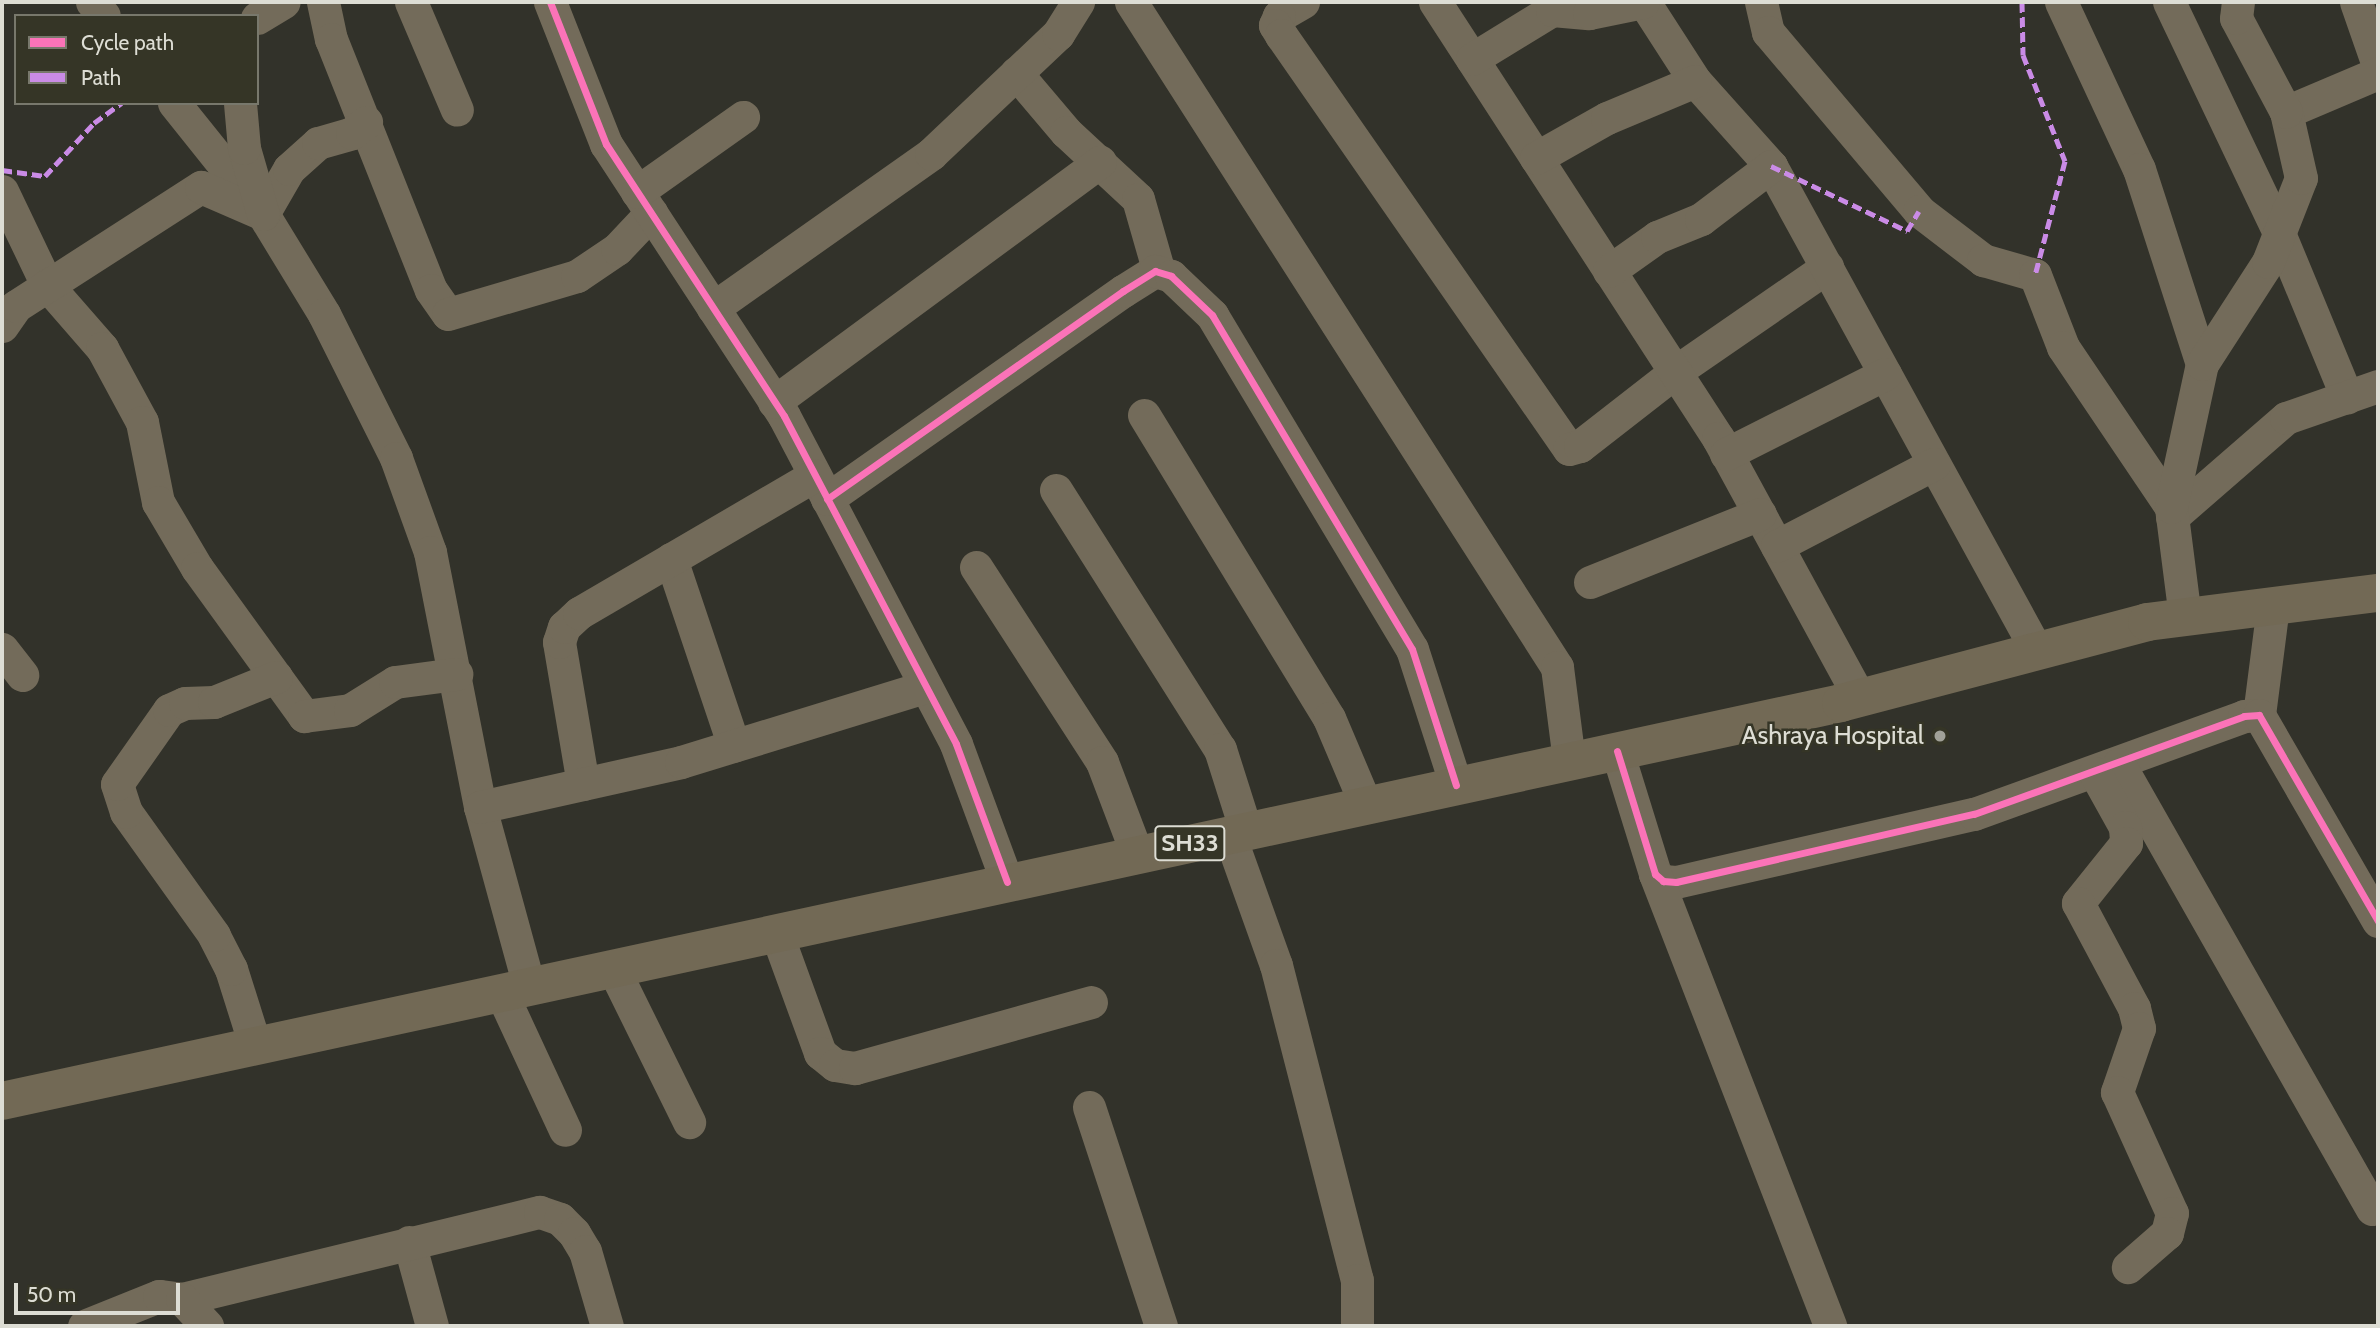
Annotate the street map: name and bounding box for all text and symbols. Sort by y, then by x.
legend [14,14,259,105]
text: Cycle path [81,30,174,55]
text: Path [81,65,121,90]
place label: Ashraya Hospital [1741,720,1924,752]
marker: Ashraya Hospital [1930,726,1950,746]
road number: SH33 [1153,822,1227,864]
scale bar [18,1268,184,1312]
text: 50 m [27,1282,76,1307]

